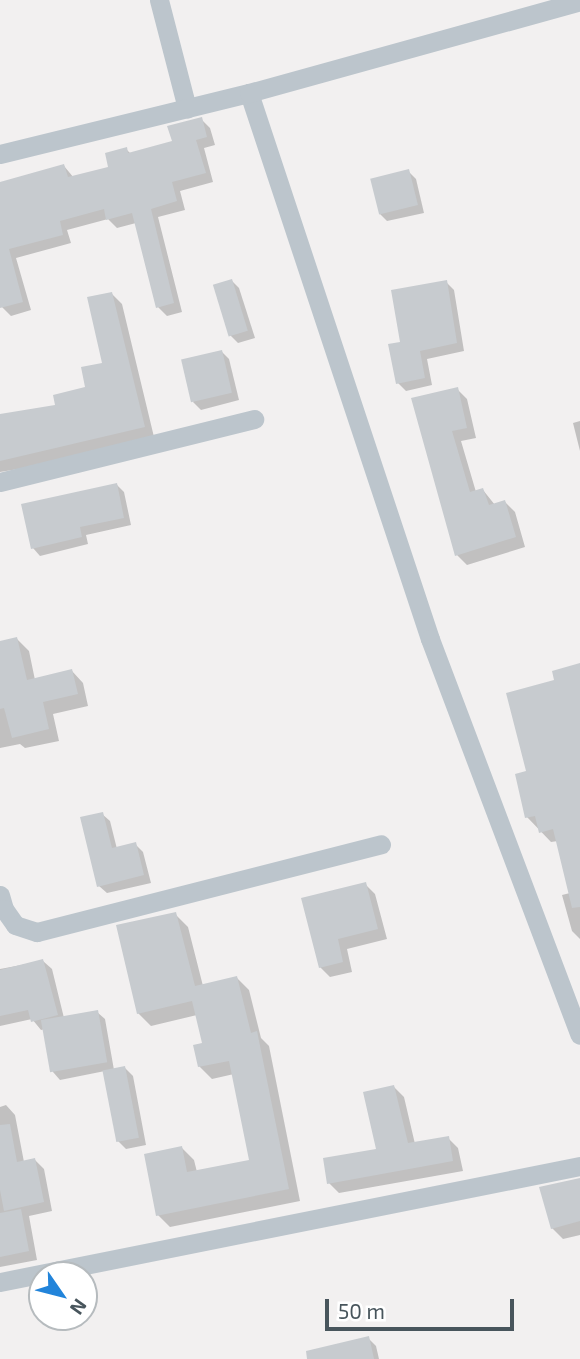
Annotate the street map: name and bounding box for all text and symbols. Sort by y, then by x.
north arrow [28,1261,98,1331]
scale bar [328,1286,517,1330]
text: N [66,1295,92,1319]
text: 50 m [338,1298,385,1323]

